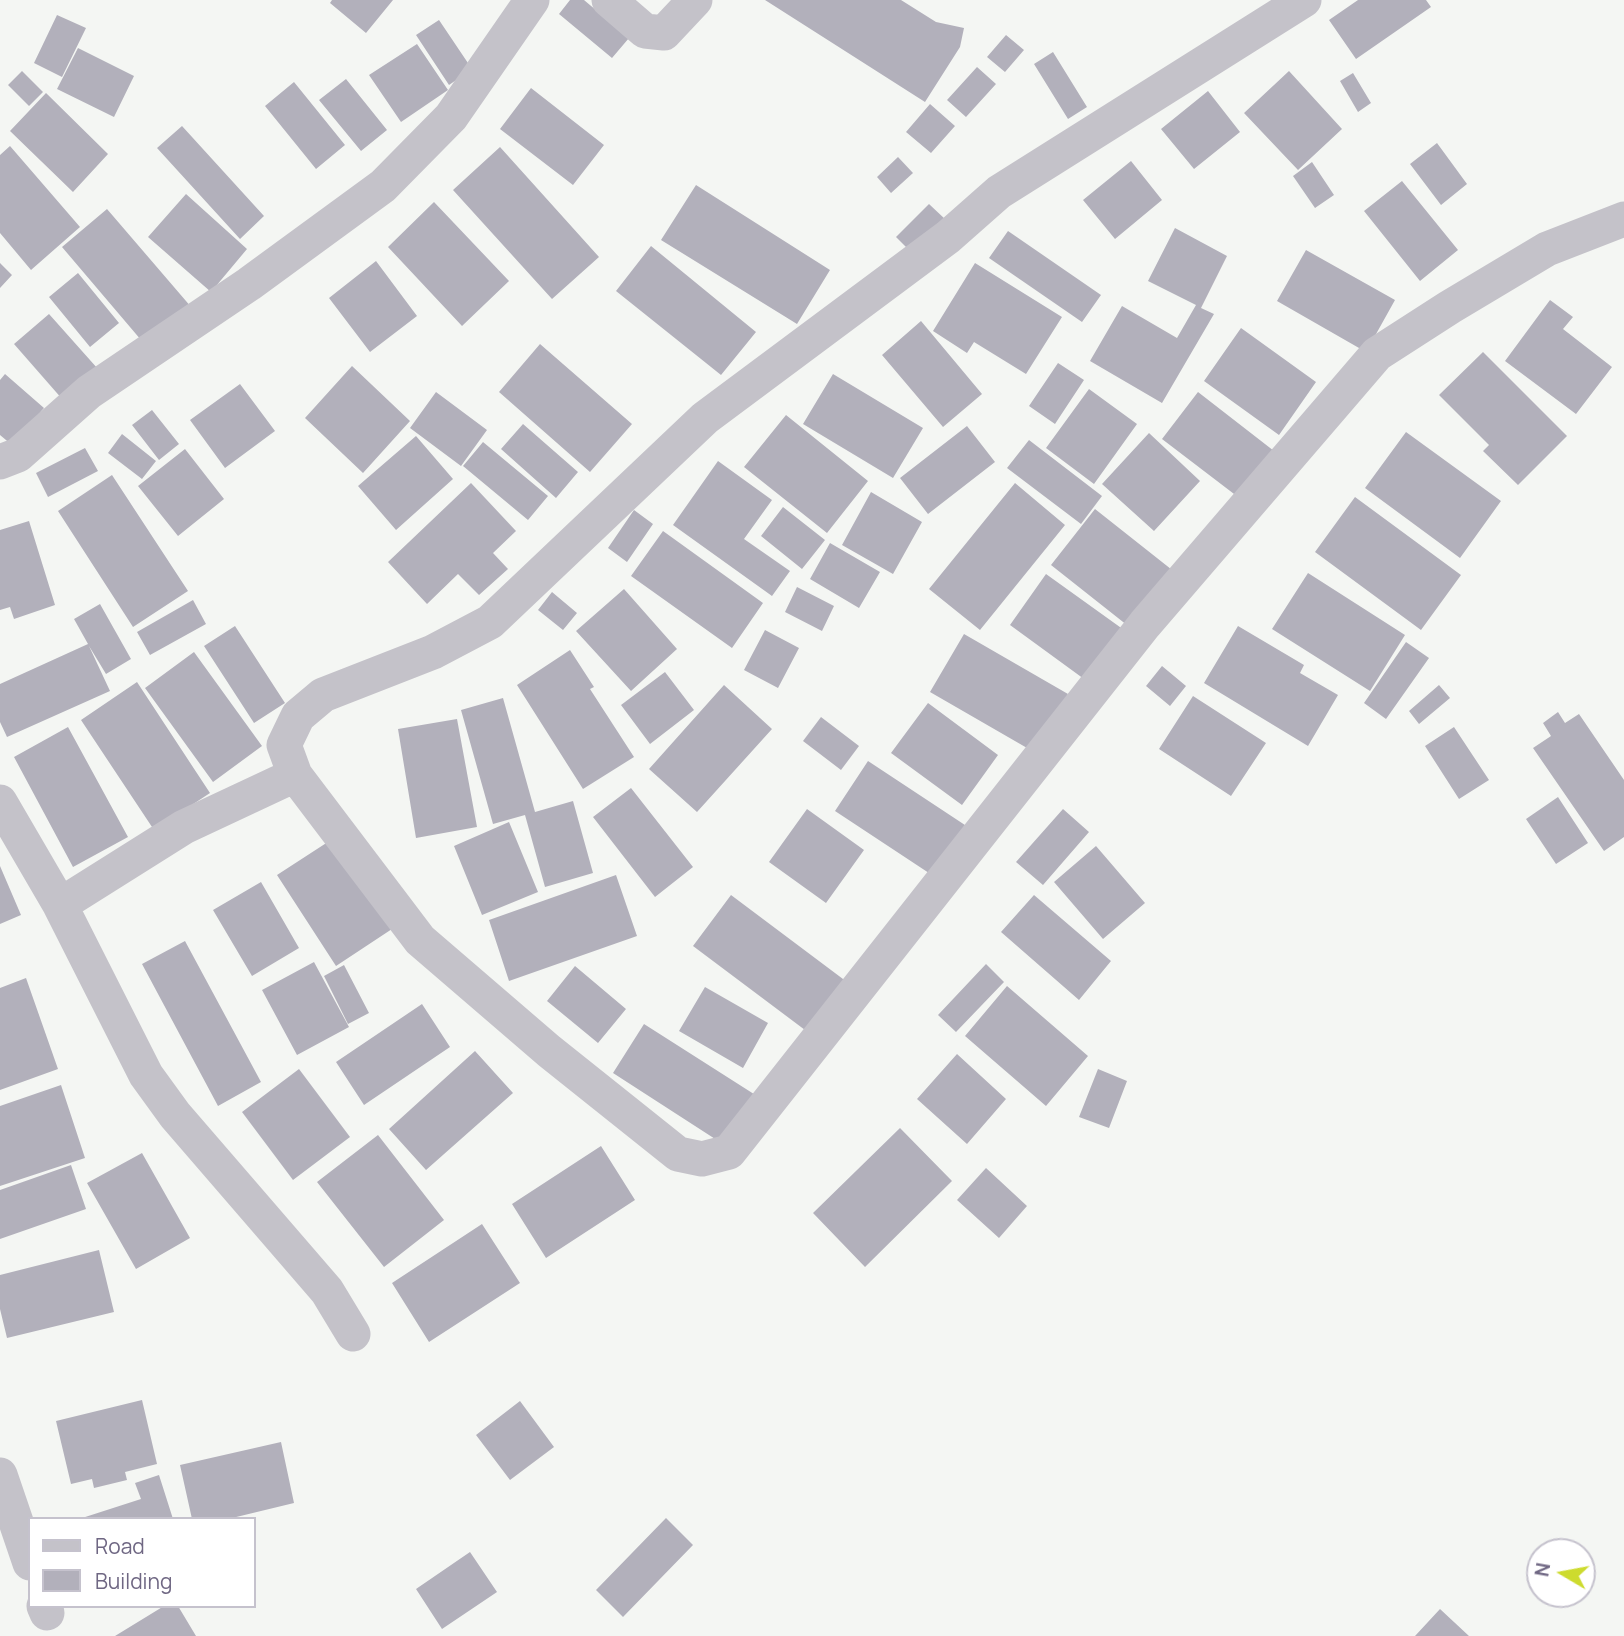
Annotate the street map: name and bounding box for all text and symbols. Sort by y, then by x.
legend [28,1517,256,1608]
text: Road [95,1532,145,1560]
north arrow [1526,1538,1596,1608]
text: N [1528,1561,1556,1579]
text: Building [95,1567,172,1595]

